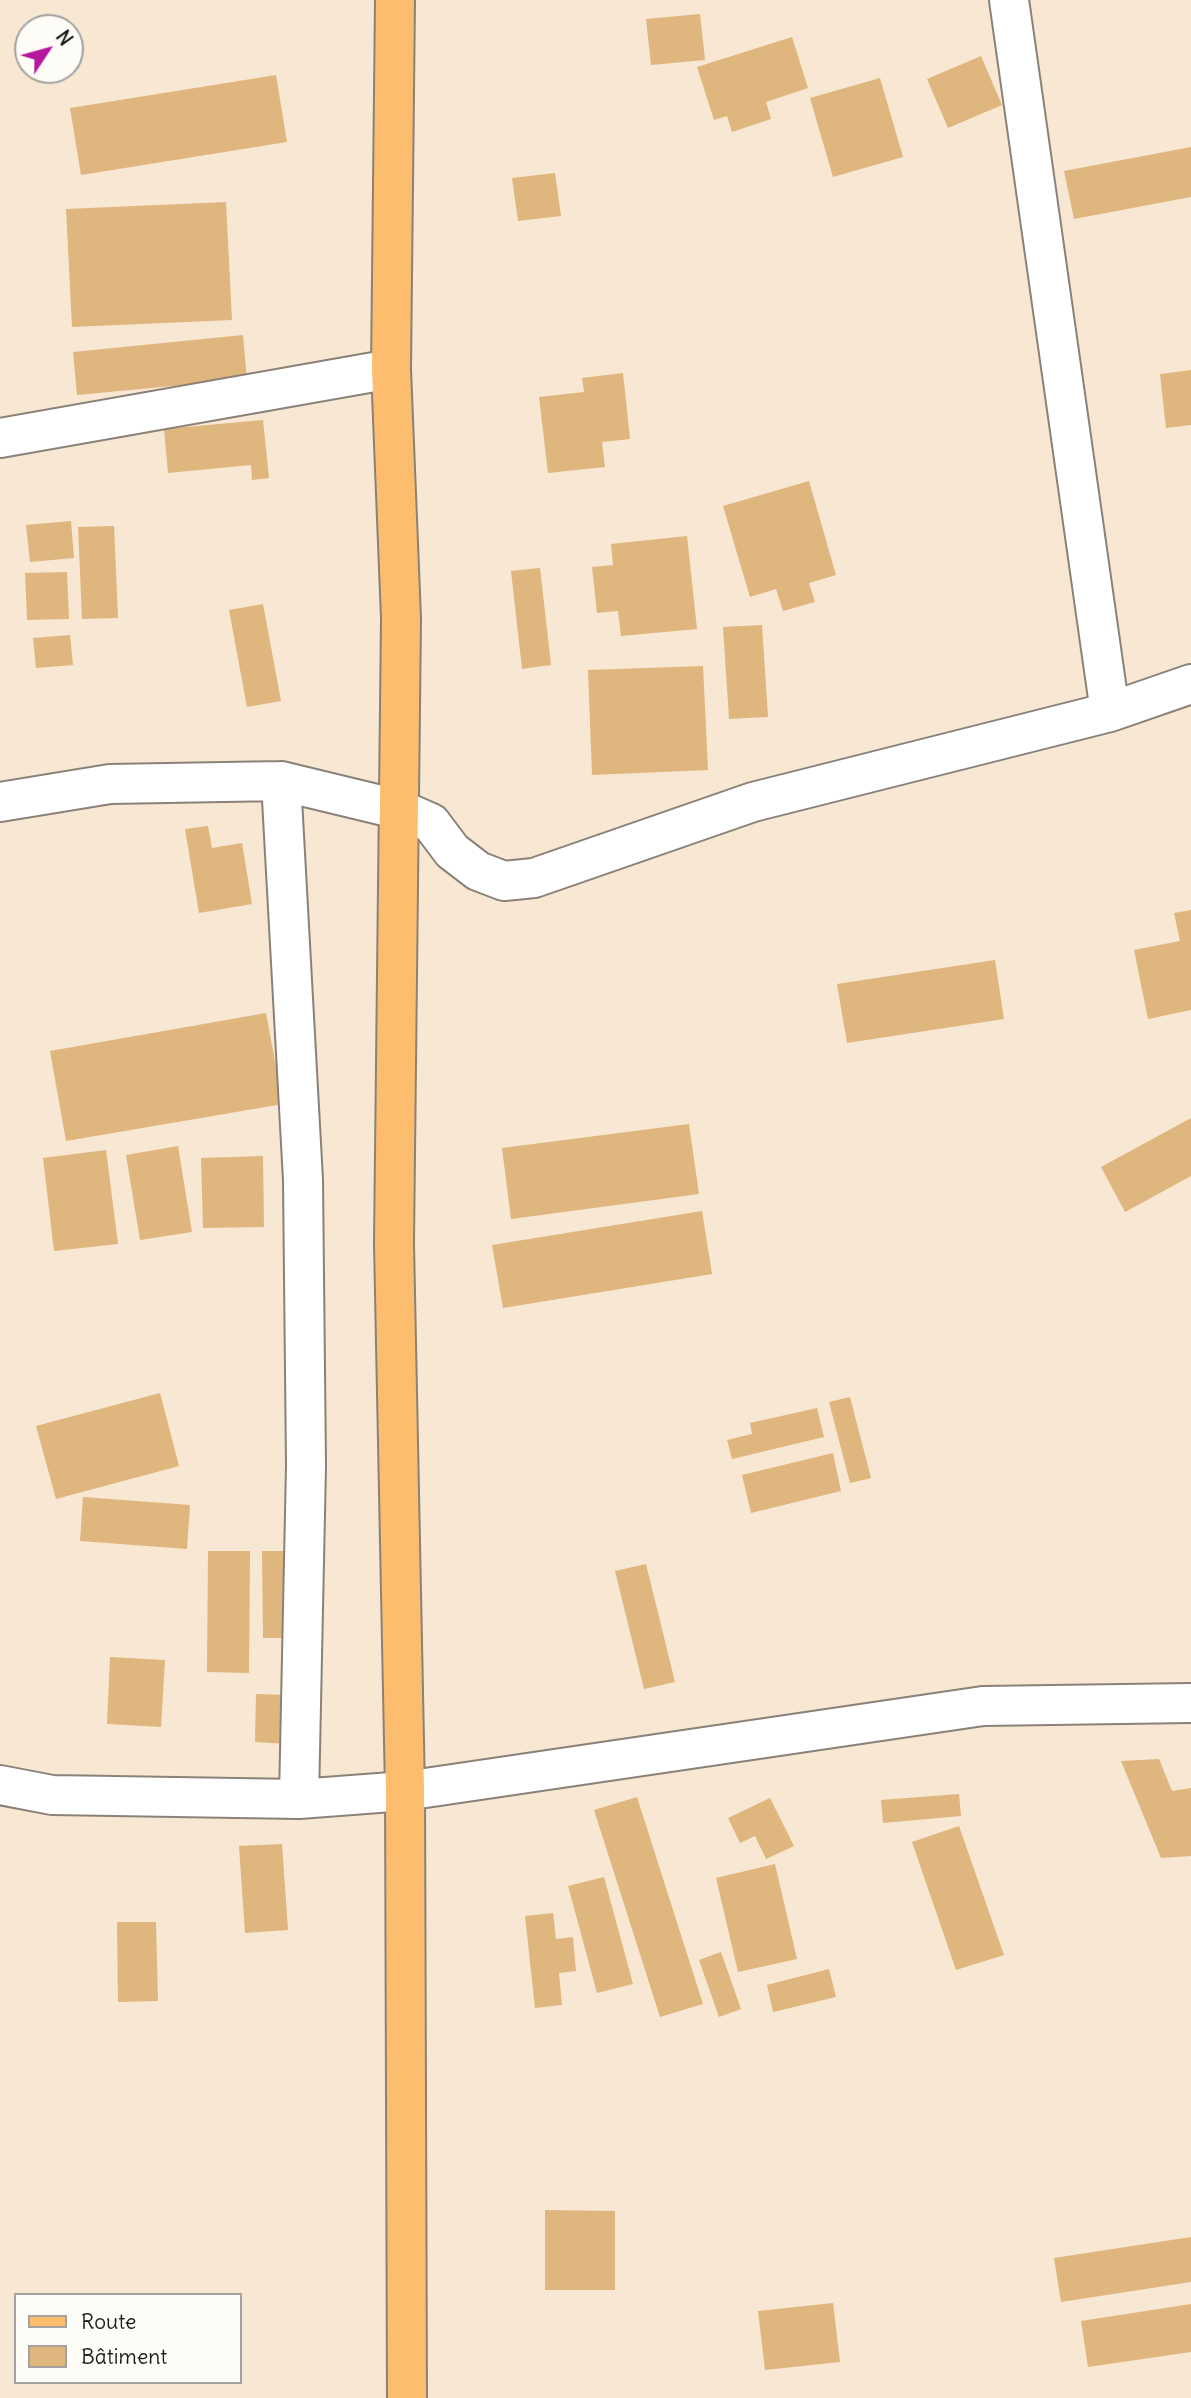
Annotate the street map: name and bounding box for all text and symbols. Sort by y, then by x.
north arrow [14,14,84,84]
text: N [51,25,78,50]
legend [14,2293,242,2384]
text: Route [81,2308,136,2335]
text: Bâtiment [81,2343,167,2370]

